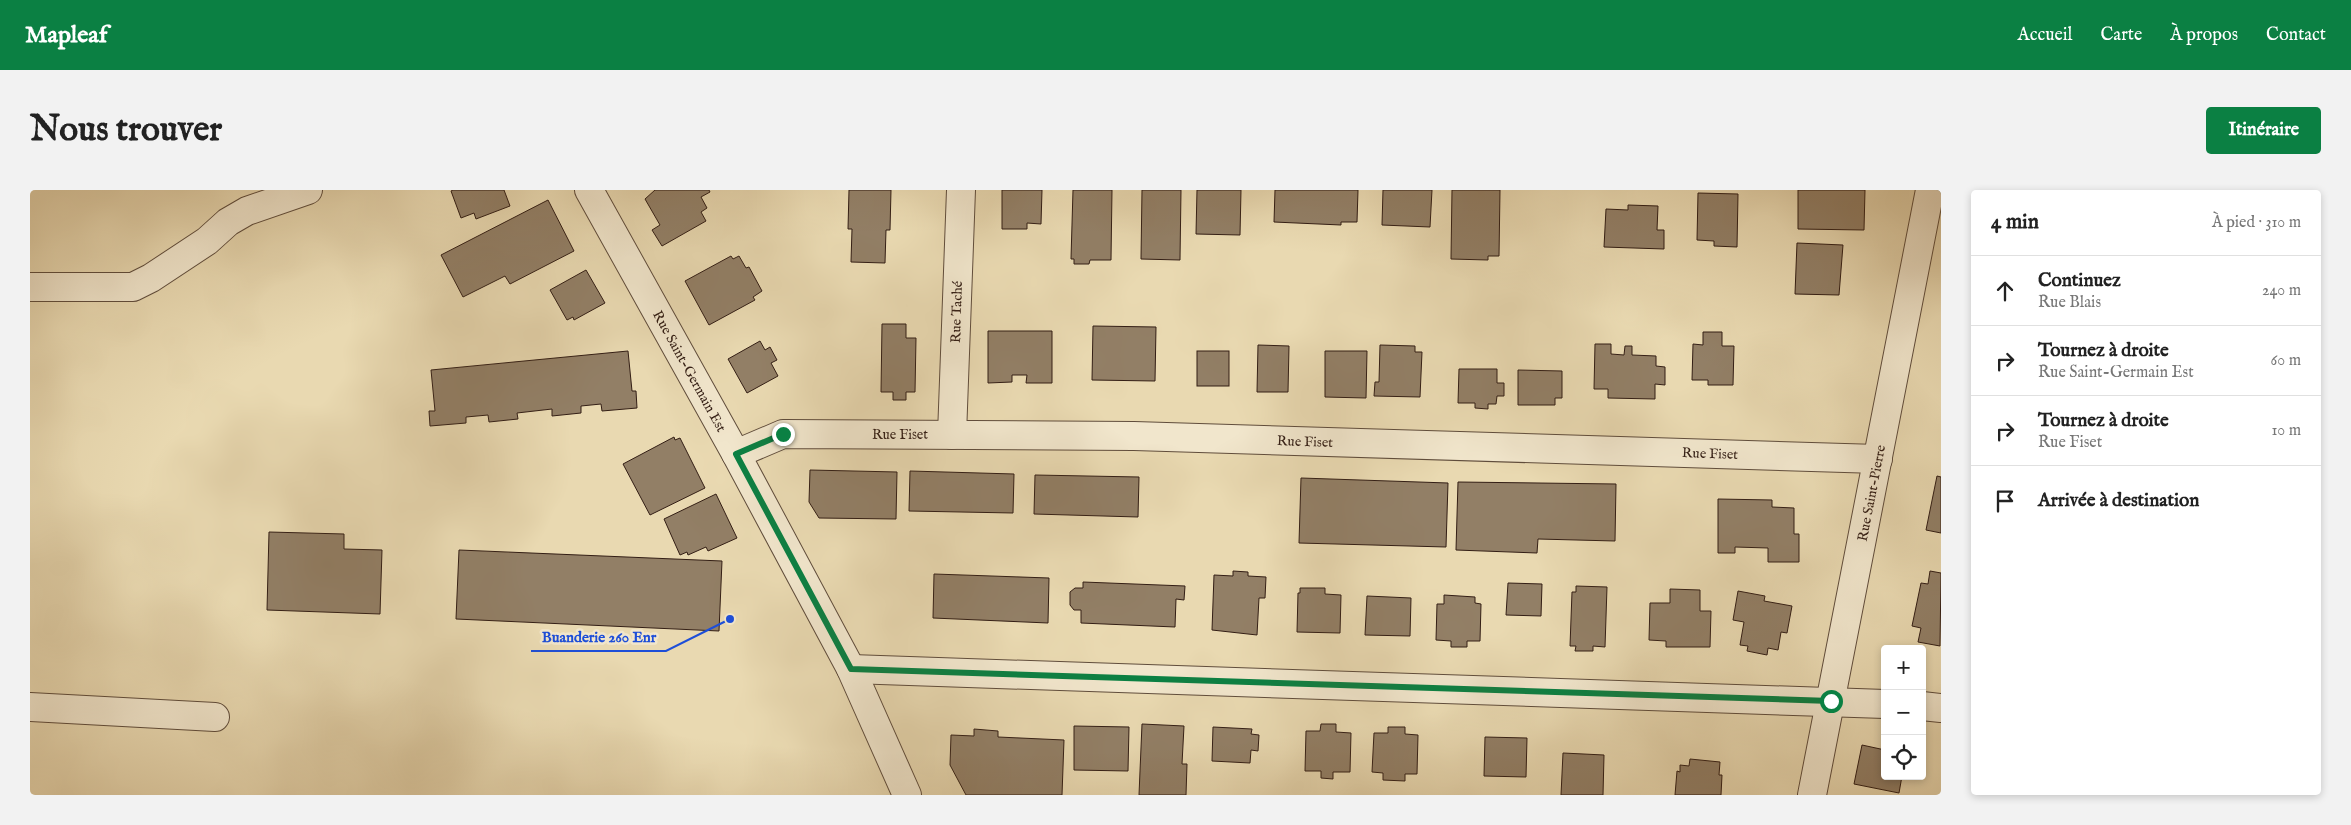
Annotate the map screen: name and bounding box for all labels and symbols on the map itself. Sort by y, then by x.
street label: Rue Taché [947,280,967,344]
street label: Rue Saint-Germain Est [648,308,730,436]
route end [772,423,795,446]
street label: Rue Fiset [872,426,928,444]
street label: Rue Fiset [1277,432,1334,452]
street label: Rue Saint-Pierre [1854,443,1890,543]
street label: Rue Fiset [1682,444,1739,464]
callout: Buanderie 260 Enr [531,621,666,651]
text: Buanderie 260 Enr [542,628,657,647]
route start [1820,690,1843,713]

